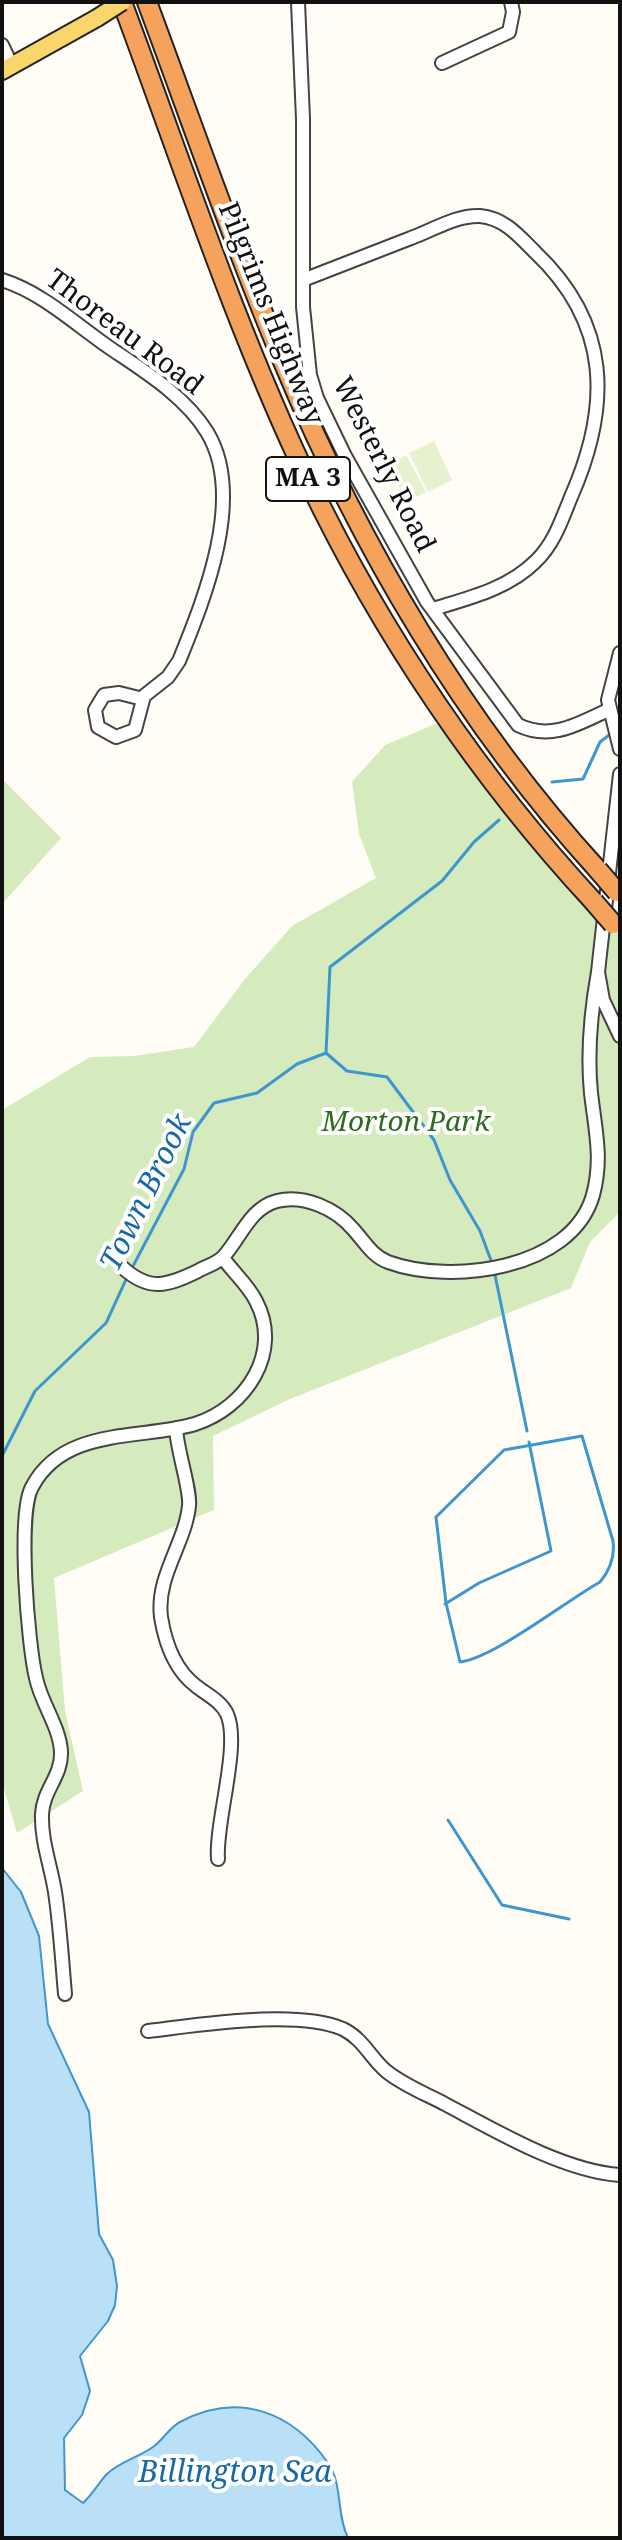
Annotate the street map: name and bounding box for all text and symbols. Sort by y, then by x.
street label: Pilgrims Highway [210,198,330,430]
street label: Thoreau Road [39,263,209,403]
street label: Westerly Road [324,372,442,558]
road number: MA 3 [266,457,350,501]
park label: Morton Park [322,1106,490,1140]
water label: Town Brook [94,1109,200,1277]
water label: Billington Sea [138,2455,332,2491]

